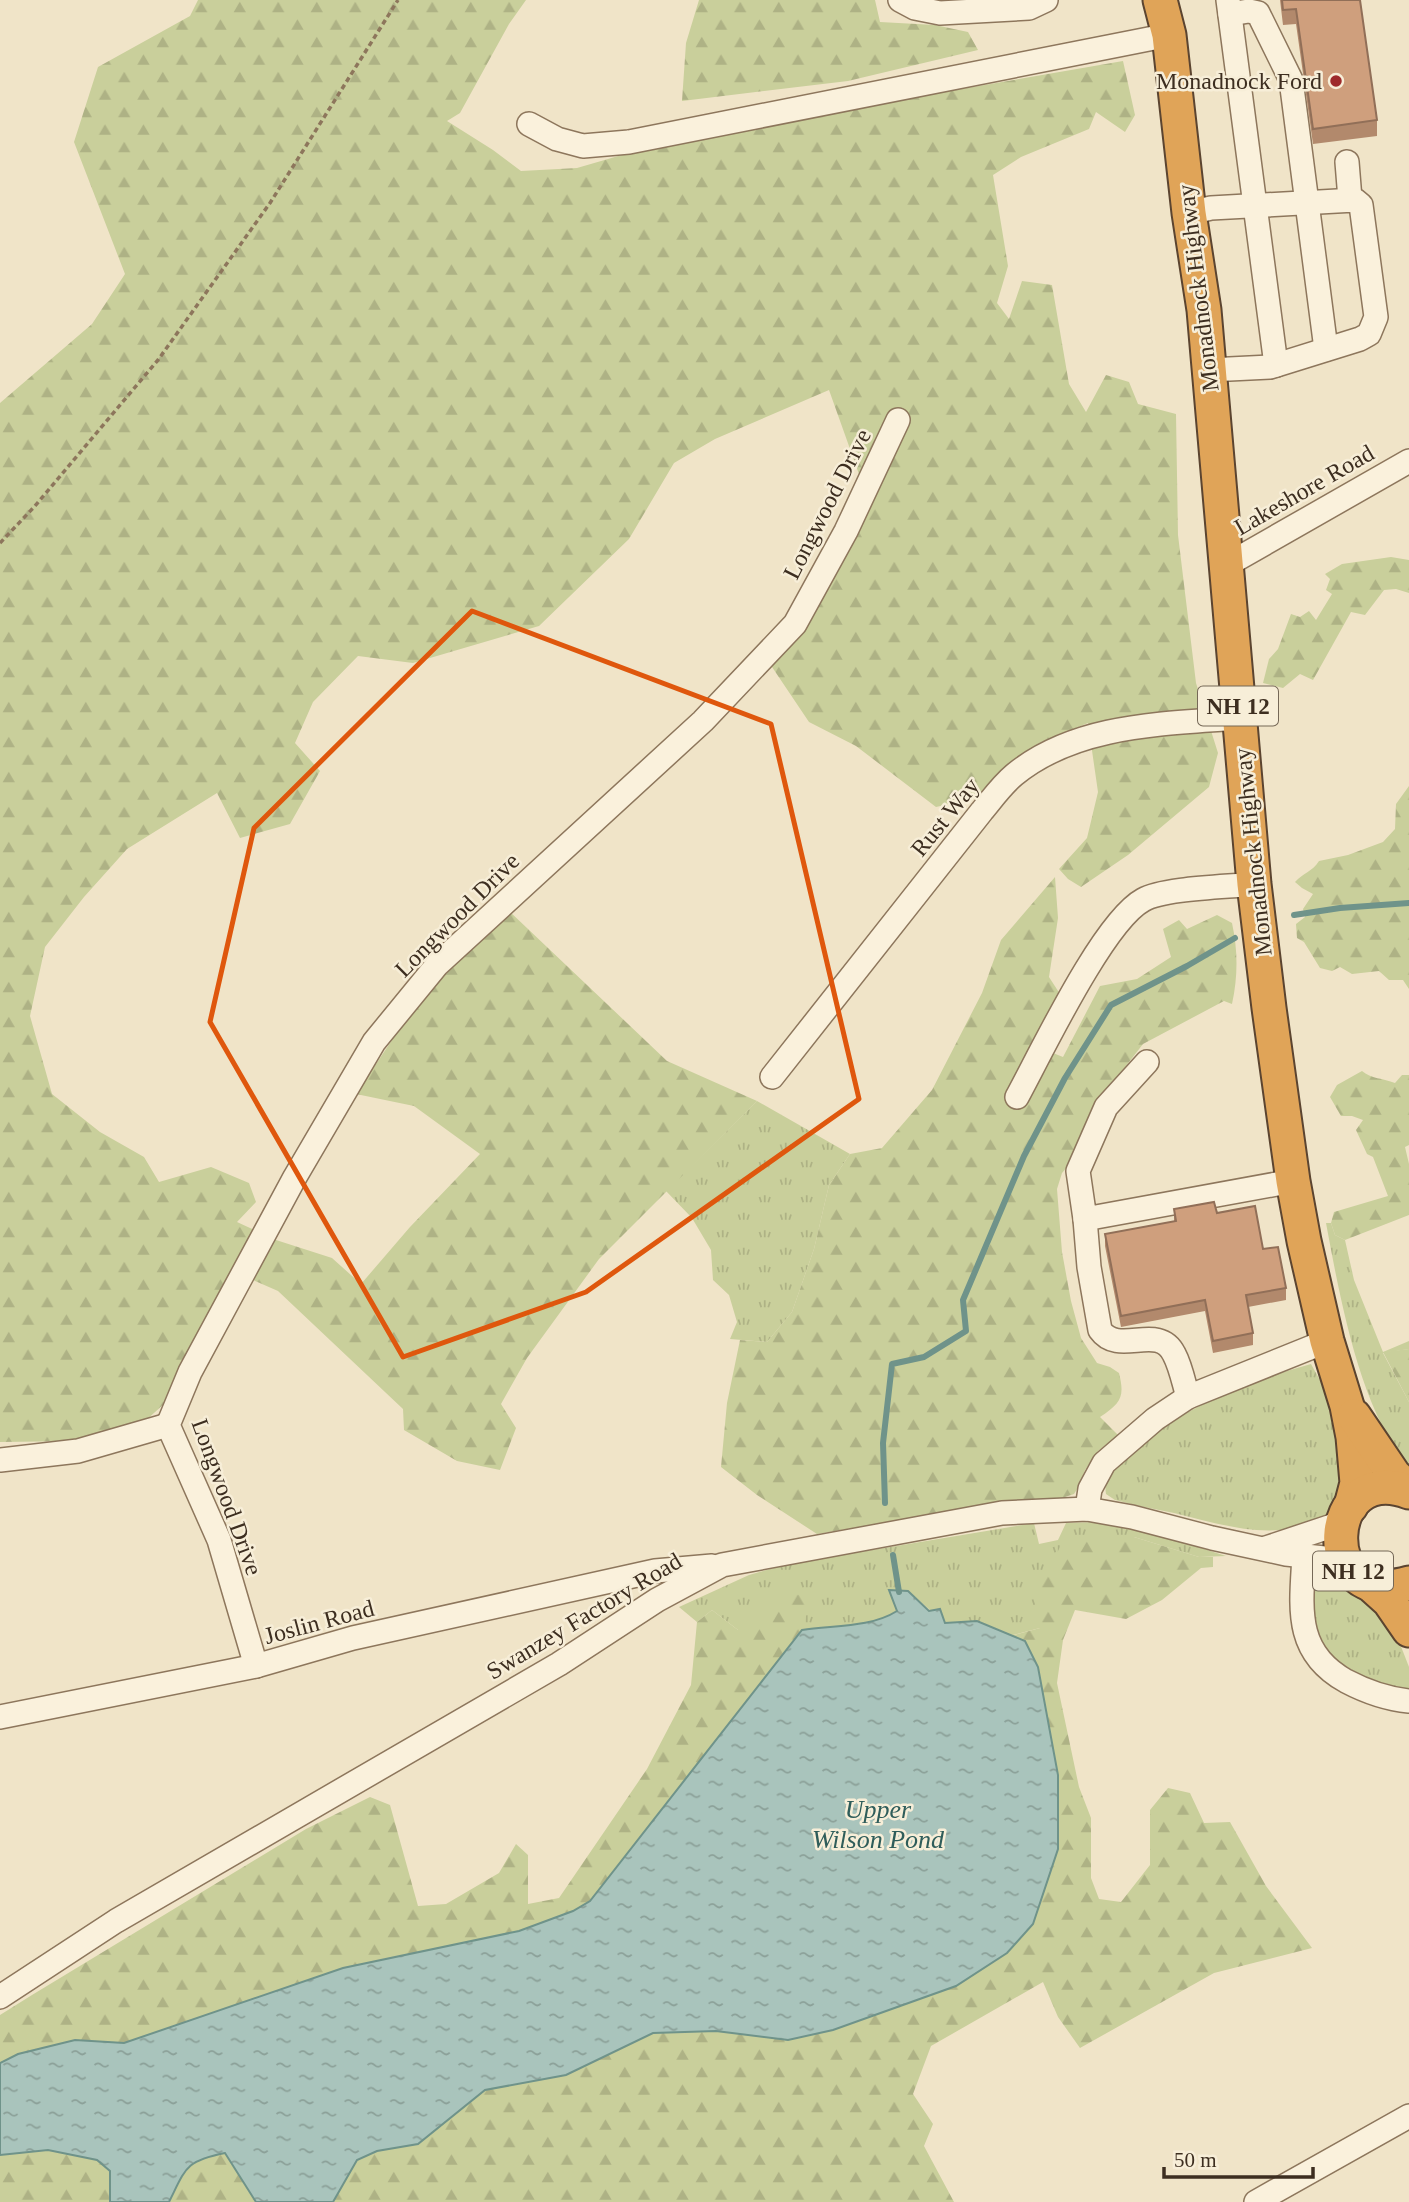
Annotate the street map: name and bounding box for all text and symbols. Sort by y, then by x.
place label: Monadnock Ford [1156,68,1322,94]
marker: Monadnock Ford [1328,73,1344,89]
street label: Monadnock Highway [1172,183,1224,393]
street label: Longwood Drive [778,425,876,583]
street label: Lakeshore Road [1230,440,1378,540]
road number: NH 12 [1198,686,1278,726]
street label: Monadnock Highway [1229,747,1277,957]
street label: Rust Way [906,773,984,861]
street label: Longwood Drive [390,848,524,982]
street label: Longwood Drive [187,1415,267,1579]
street label: Swanzey Factory Road [482,1548,686,1684]
road number: NH 12 [1313,1552,1393,1590]
street label: Joslin Road [261,1595,377,1649]
water label: Upper Wilson Pond [812,1795,945,1854]
scale bar [1164,2136,1313,2180]
text: 50 m [1174,2148,1217,2172]

